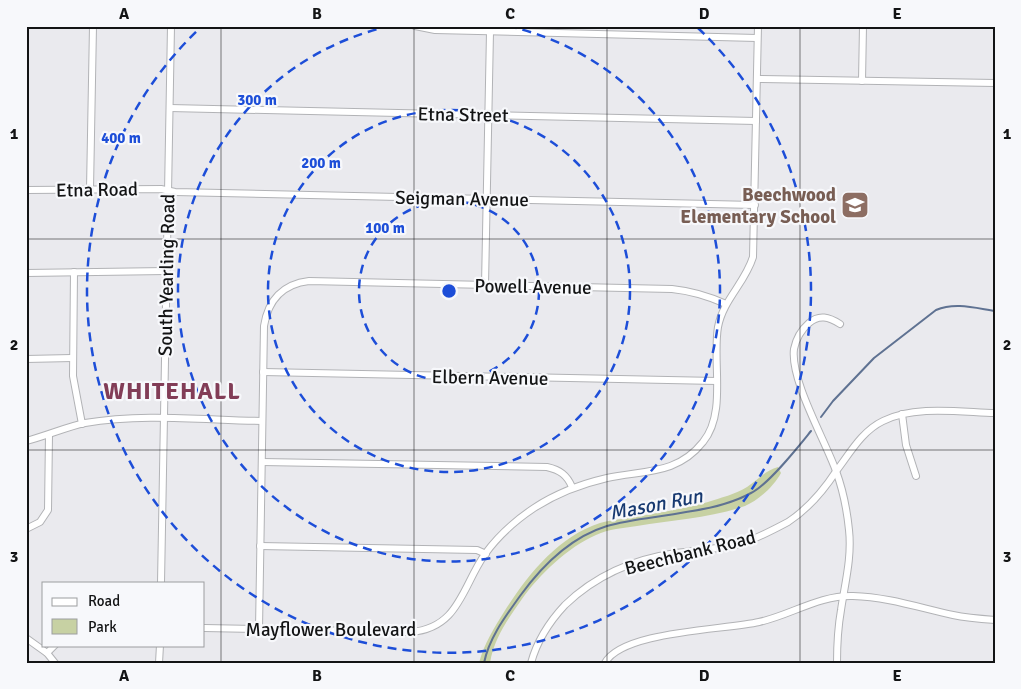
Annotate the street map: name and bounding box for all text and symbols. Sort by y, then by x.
text: A [119,4,130,24]
text: B [312,4,322,24]
text: C [505,4,515,24]
text: D [699,4,710,24]
text: E [892,4,902,24]
text: 300 m [237,91,277,109]
street label: Etna Street [417,102,509,128]
text: 1 [10,124,19,144]
text: 1 [1003,124,1012,144]
text: 400 m [101,129,141,147]
text: 200 m [301,154,341,172]
street label: Etna Road [56,177,138,203]
place label: Beechwood Elementary School [680,183,836,229]
street label: Seigman Avenue [395,186,529,212]
school or university icon: Beechwood Elementary School [840,190,870,220]
street label: South Yearling Road [154,194,180,356]
text: 100 m [365,219,405,237]
street label: Powell Avenue [474,274,592,300]
centre of rings [440,282,458,300]
text: 2 [10,335,18,355]
text: 2 [1003,335,1011,355]
street label: Elbern Avenue [431,365,549,391]
district label: WHITEHALL [103,376,241,406]
water label: Mason Run [607,483,706,526]
street label: Beechbank Road [622,525,758,581]
text: 3 [10,547,18,567]
text: 3 [1003,547,1011,567]
legend [42,582,205,646]
text: Road [88,592,120,610]
text: Park [88,618,117,636]
street label: Mayflower Boulevard [246,618,416,642]
text: A [119,666,130,686]
text: B [312,666,322,686]
text: C [505,666,515,686]
text: D [699,666,710,686]
text: E [892,666,902,686]

